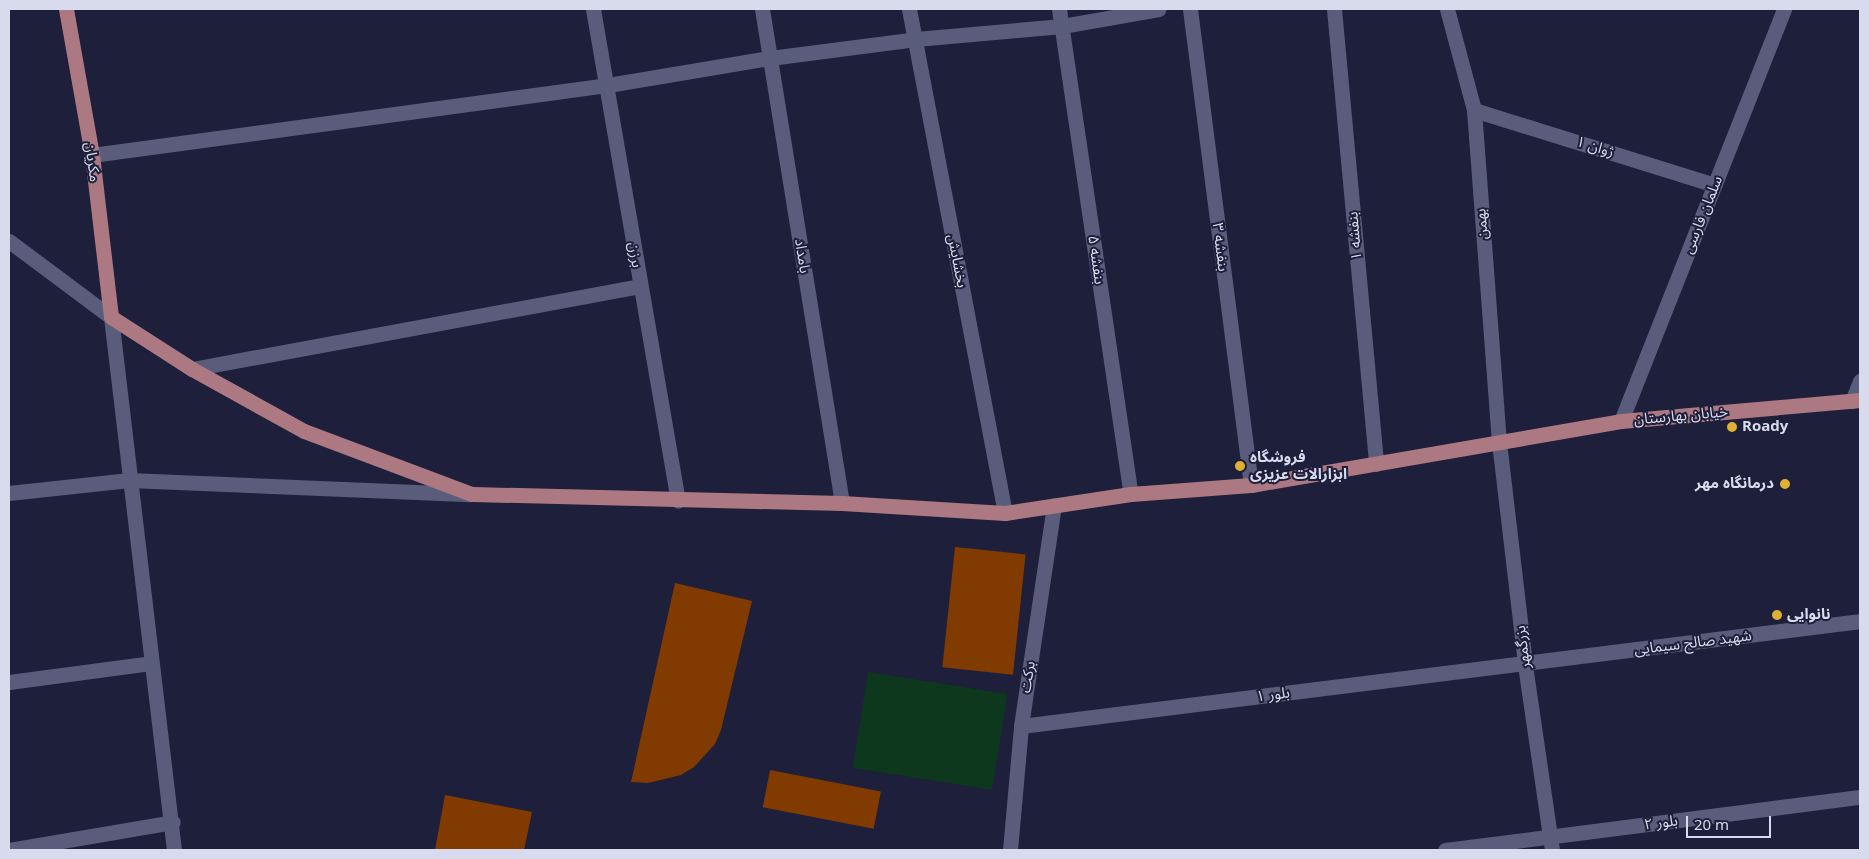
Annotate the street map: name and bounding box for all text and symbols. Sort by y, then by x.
street label: ژوان ۱ [1574,133,1616,161]
street label: مکریان [80,141,104,183]
street label: سلمان فارسی [1679,173,1727,257]
street label: بهمن [1472,208,1492,240]
street label: بنفشه ۱ [1344,211,1366,261]
street label: بنفشه ۳ [1208,222,1232,272]
street label: بخشایش [943,233,971,289]
street label: بنفشه ۵ [1084,234,1108,286]
street label: بامداد [790,237,814,275]
street label: برزن [624,241,646,269]
street label: خیابان بهارستان [1633,403,1729,429]
place label: Roady [1742,418,1788,436]
marker: Roady [1726,421,1738,433]
place label: فروشگاه ابزارالات عزیزی [1250,448,1347,483]
marker: فروشگاه ابزارالات عزیزی [1234,460,1246,472]
place label: درمانگاه مهر [1695,475,1774,493]
marker: درمانگاه مهر [1778,477,1792,491]
place label: نانوایی [1787,606,1831,624]
marker: نانوایی [1771,609,1783,621]
street label: بزرگمهر [1511,624,1535,670]
street label: شهید صالح سیمایی [1633,627,1753,659]
street label: برکت [1017,660,1039,694]
street label: بلور ۱ [1255,684,1291,706]
scale bar [1689,806,1774,838]
text: 20 m [1694,809,1729,841]
street label: بلور ۲ [1643,812,1679,834]

